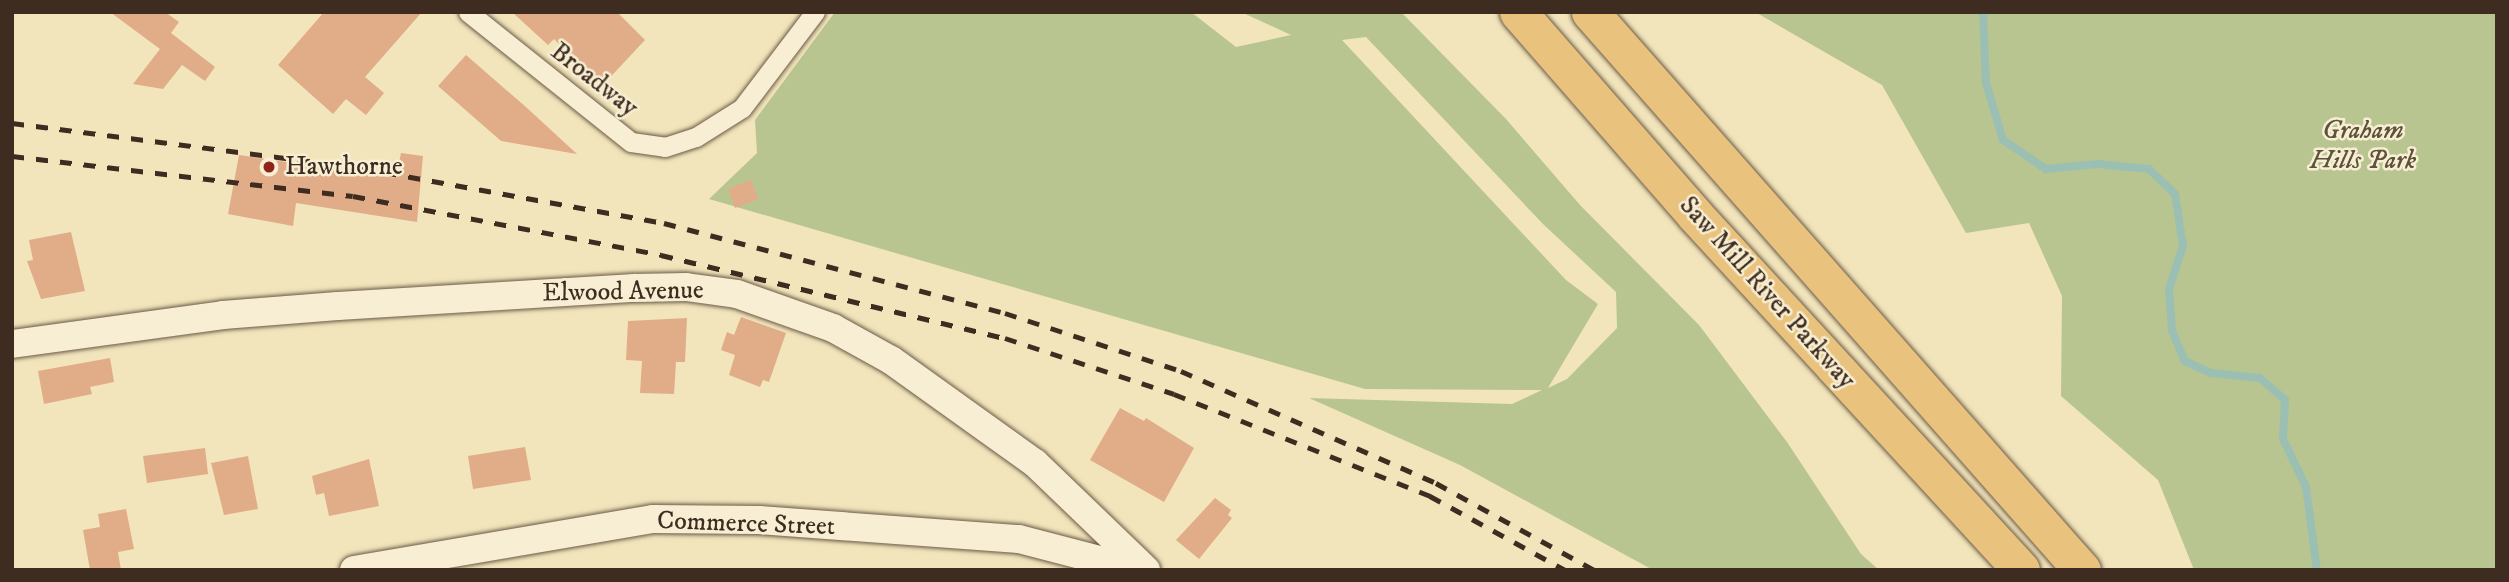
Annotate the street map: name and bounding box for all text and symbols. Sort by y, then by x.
street label: Broadway [544,36,644,124]
park label: Graham Hills Park [2310,115,2416,176]
place label: Hawthorne [285,151,403,183]
marker: Hawthorne [259,157,279,177]
street label: Saw Mill River Parkway [1672,190,1862,396]
street label: Elwood Avenue [542,275,704,309]
street label: Commerce Street [656,505,836,543]

